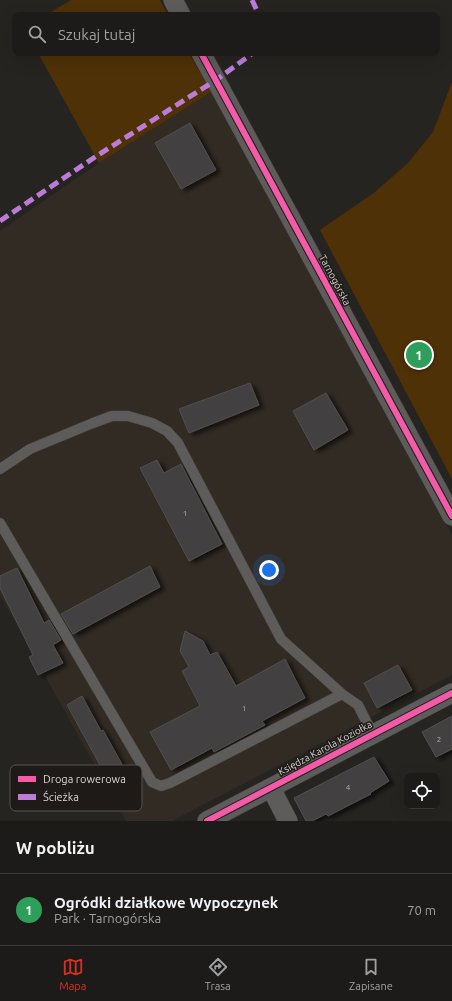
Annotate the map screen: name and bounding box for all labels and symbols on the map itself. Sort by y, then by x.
street label: Tarnogórska [317,253,353,307]
pin: 1 [406,340,432,370]
house number: 1 [183,509,187,518]
your location [259,560,279,580]
house number: 1 [242,704,246,713]
street label: Księdza Karola Koziołka [276,719,374,777]
house number: 2 [437,735,441,744]
legend [10,765,142,811]
text: Droga rowerowa [43,773,126,785]
house number: 4 [346,783,351,792]
text: Ścieżka [43,790,79,803]

